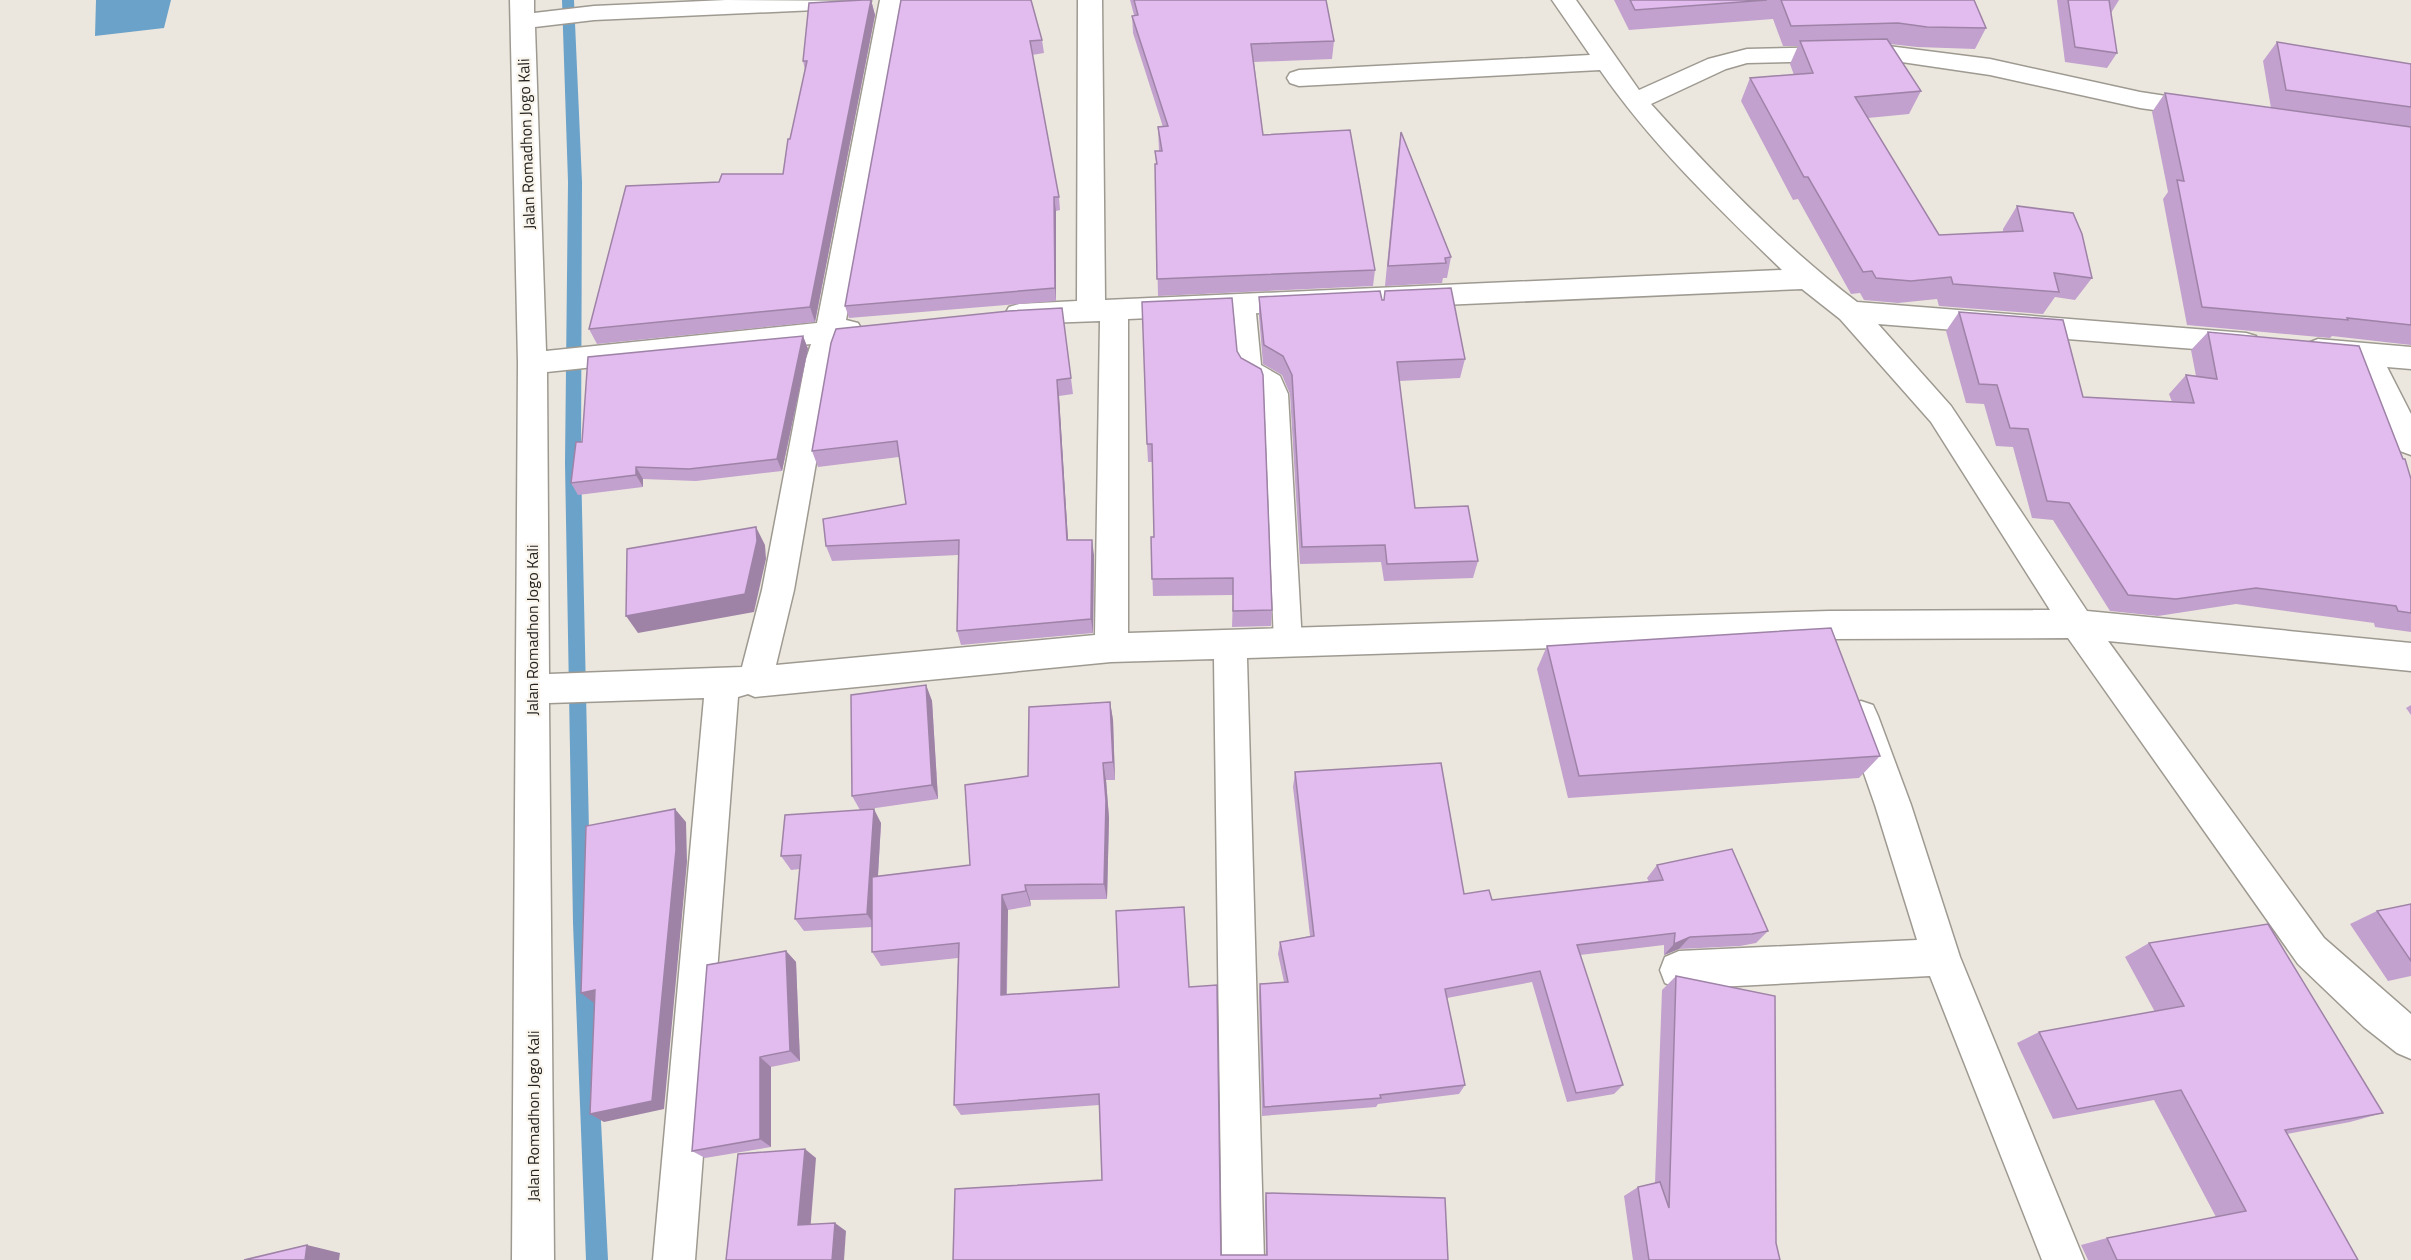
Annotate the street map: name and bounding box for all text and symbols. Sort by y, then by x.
street label: Jalan Romadhon Jogo Kali [511,58,541,230]
street label: Jalan Romadhon Jogo Kali [520,544,544,716]
street label: Jalan Romadhon Jogo Kali [521,1030,545,1202]

